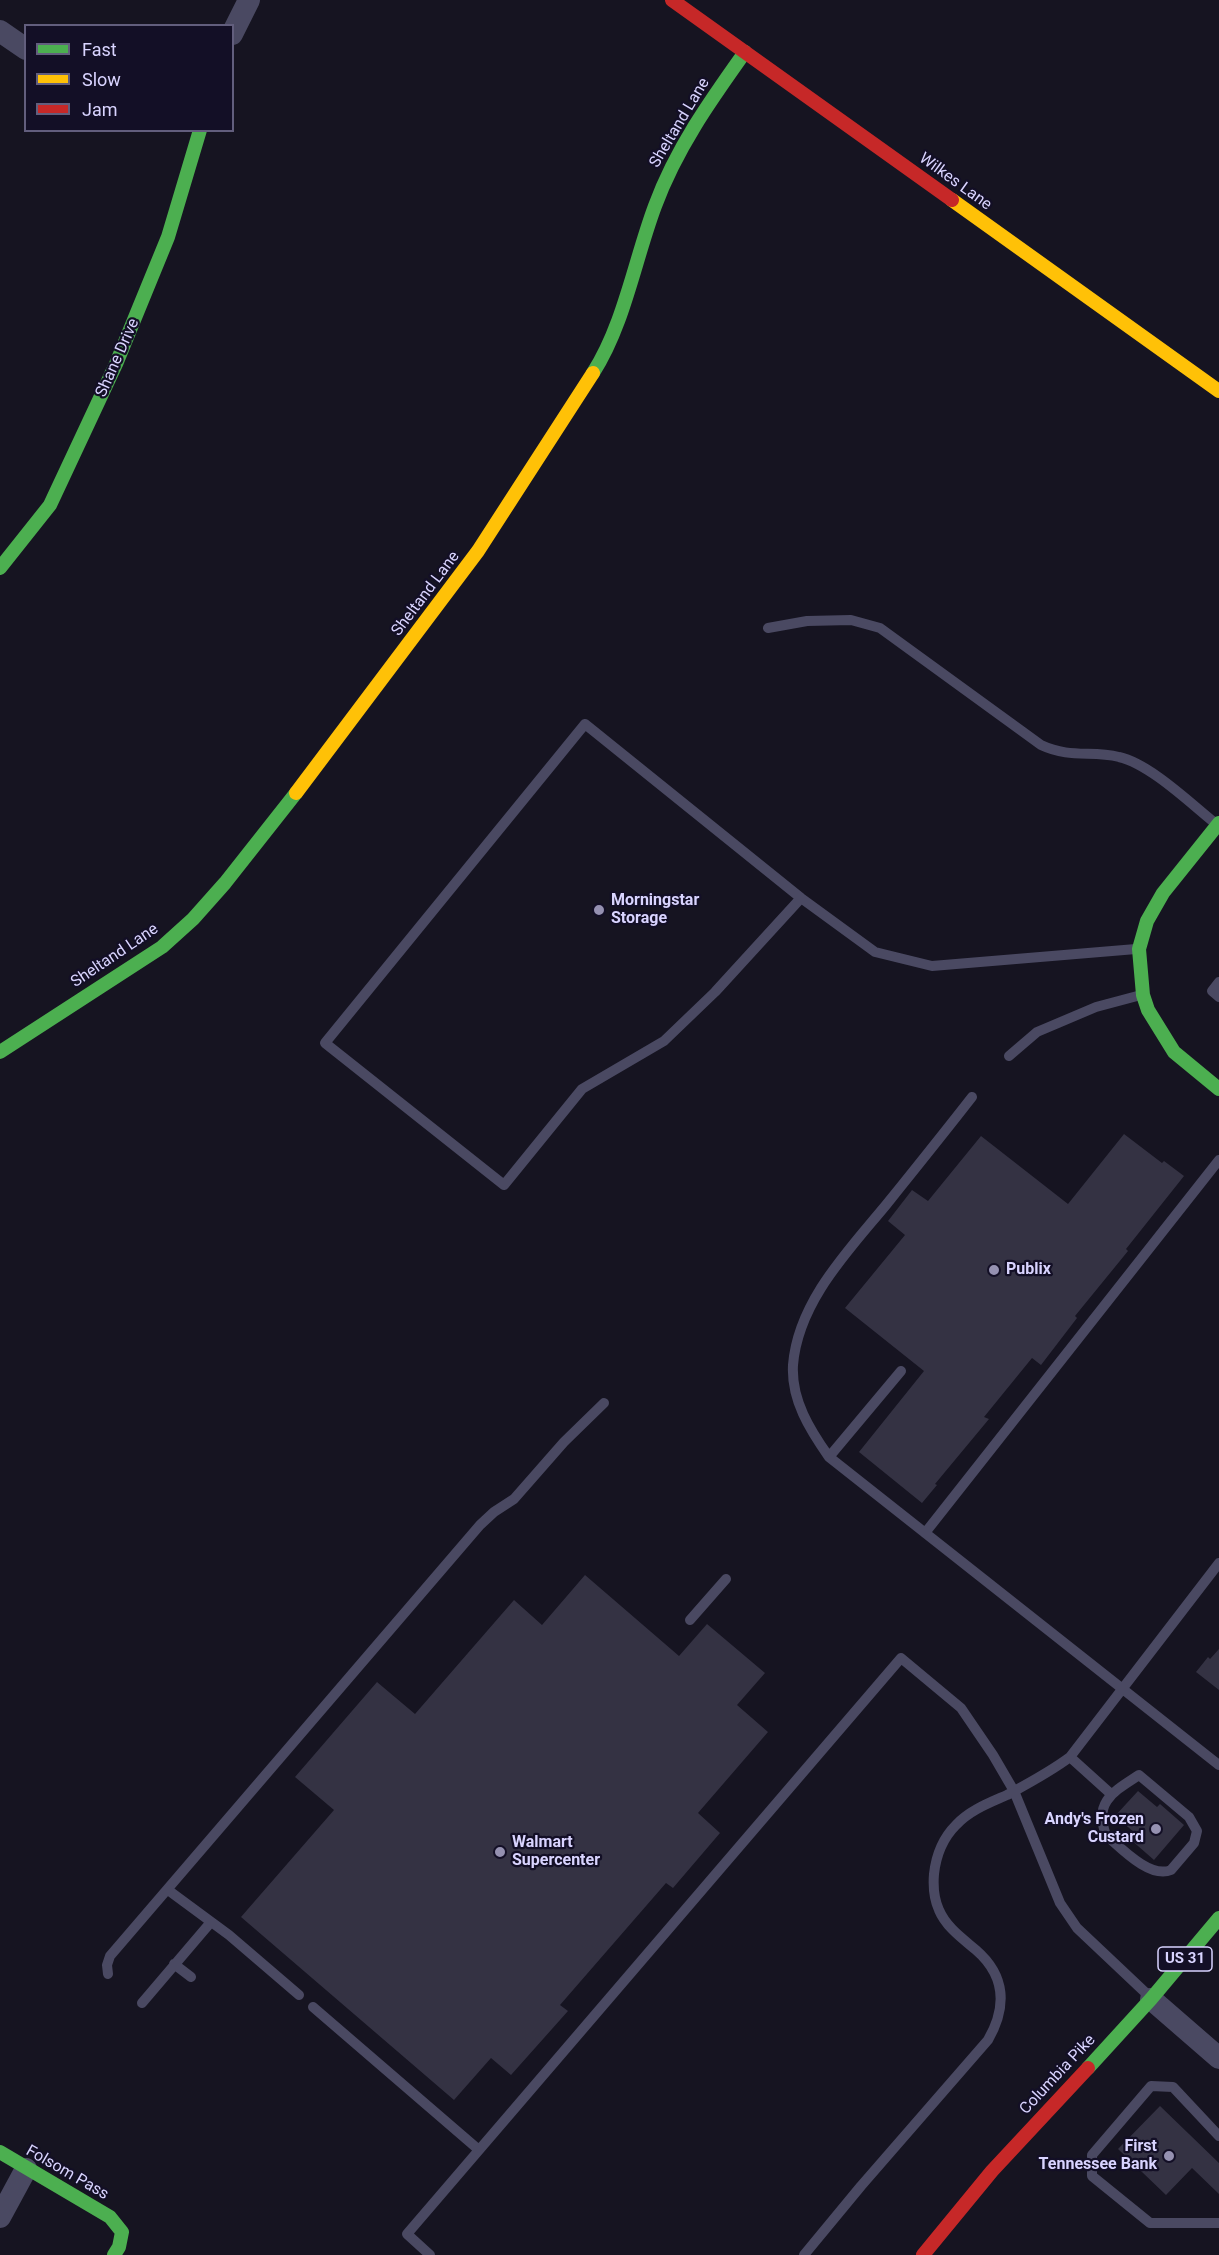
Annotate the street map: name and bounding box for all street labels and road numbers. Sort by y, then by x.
street label: Sheltand Lane [646,75,714,171]
street label: Wilkes Lane [915,149,995,215]
street label: Shane Drive [92,316,144,400]
street label: Sheltand Lane [388,548,464,640]
street label: Sheltand Lane [68,920,162,992]
road number: US 31 [1158,1947,1212,1971]
street label: Columbia Pike [1016,2031,1100,2119]
street label: Folsom Pass [22,2142,112,2204]

